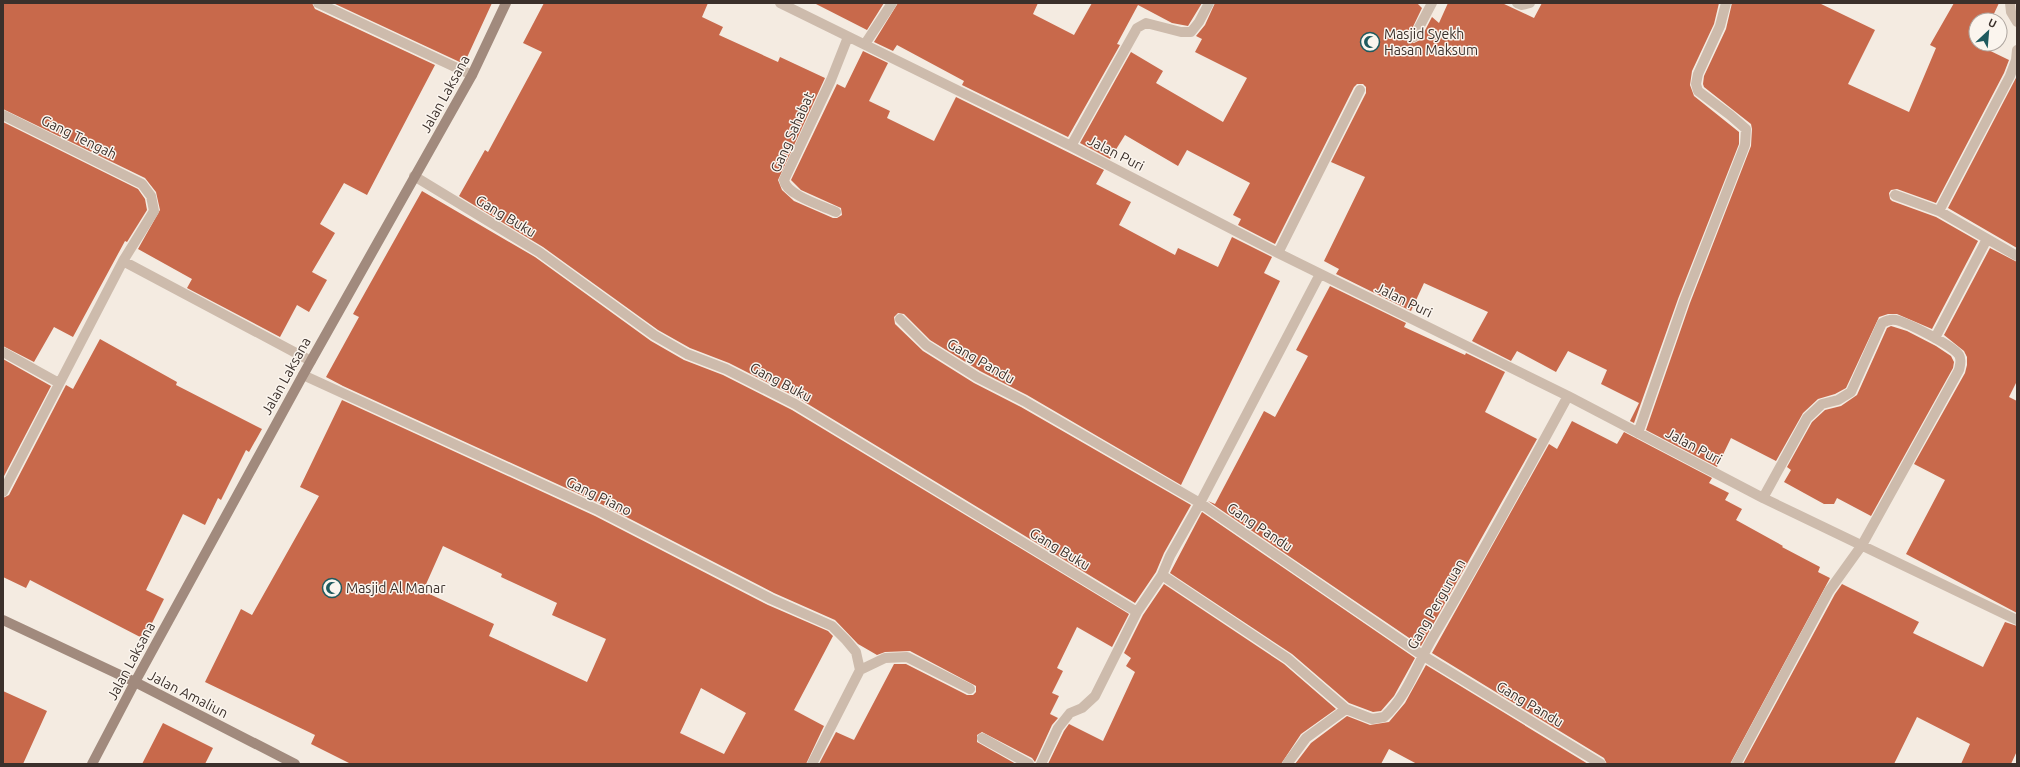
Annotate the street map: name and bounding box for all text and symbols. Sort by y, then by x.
north arrow [1968,12,2008,52]
text: U [1986,16,1998,30]
place label: Masjid Syekh Hasan Maksum [1384,26,1478,58]
mosque icon: Masjid Syekh Hasan Maksum [1359,31,1381,53]
street label: Jalan Laksana [417,52,473,136]
street label: Gang Sahabat [767,89,817,175]
street label: Gang Tengah [39,112,119,162]
street label: Jalan Puri [1085,132,1147,174]
street label: Gang Buku [473,192,539,240]
street label: Jalan Puri [1373,279,1435,321]
street label: Jalan Laksana [258,334,314,418]
street label: Gang Pandu [944,335,1018,387]
street label: Gang Buku [747,359,815,405]
street label: Jalan Puri [1663,425,1725,467]
street label: Gang Piano [564,473,634,519]
street label: Gang Pandu [1224,499,1296,555]
street label: Gang Buku [1027,525,1093,573]
street label: Gang Perguruan [1404,556,1468,652]
mosque icon: Masjid Al Manar [321,577,343,599]
place label: Masjid Al Manar [346,580,446,596]
street label: Jalan Laksana [104,619,158,703]
street label: Jalan Amaliun [145,667,231,721]
street label: Gang Pandu [1494,678,1566,730]

